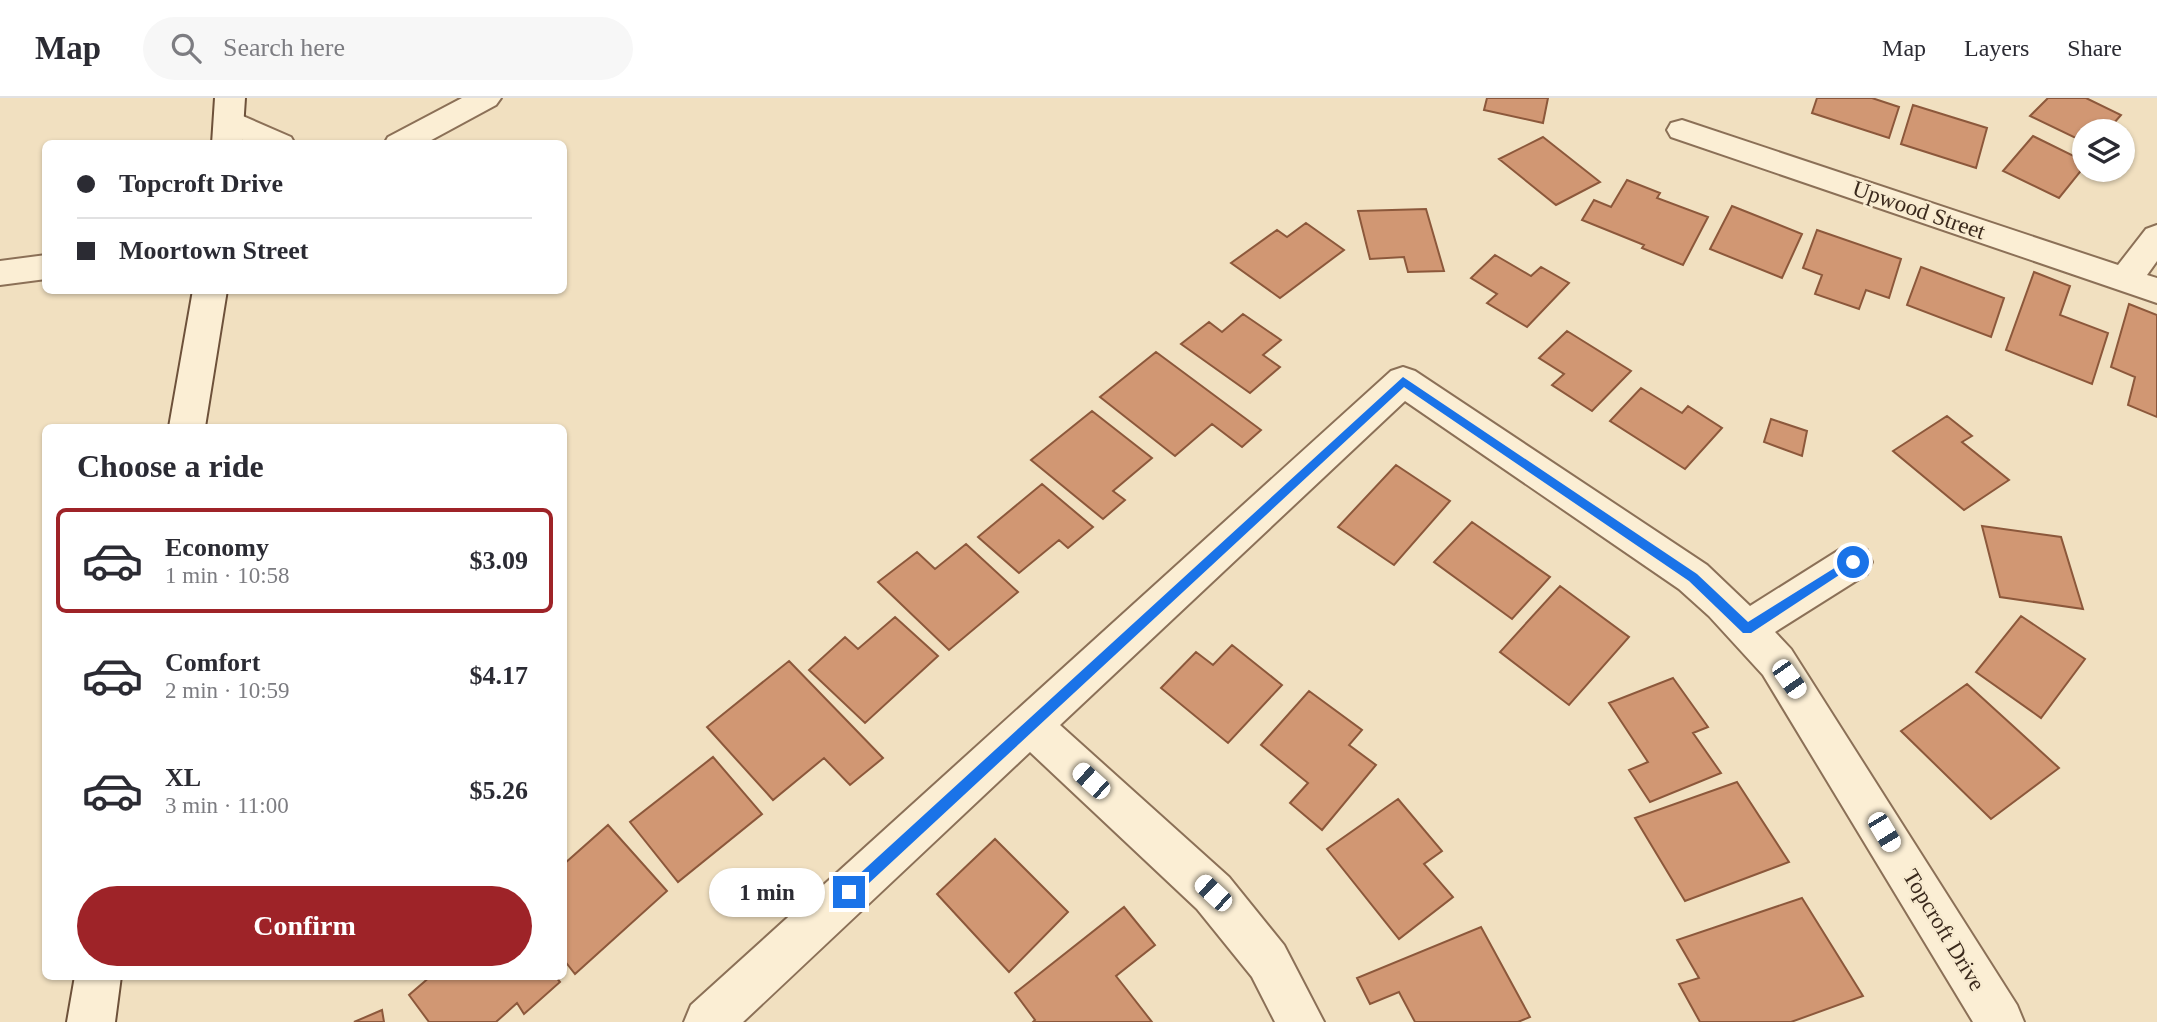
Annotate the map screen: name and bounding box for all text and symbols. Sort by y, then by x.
search box [143,17,633,80]
icon: search [167,29,205,67]
text: Map [35,30,101,66]
text: Search here [223,33,345,62]
text: Map [1882,35,1926,61]
text: Layers [1964,35,2029,61]
text: Share [2067,35,2122,61]
map controls [2072,119,2135,182]
button: layers [2072,119,2135,182]
text: Topcroft Drive [119,169,283,198]
street label: Upwood Street [1849,176,1989,245]
text: Moortown Street [119,236,308,265]
text: Choose a ride [77,448,264,484]
icon: car [81,529,144,592]
text: Economy [165,533,269,562]
text: $3.09 [470,546,528,575]
route start [1837,546,1869,578]
text: 1 min · 10:58 [165,563,290,588]
icon: car [81,644,144,707]
text: Comfort [165,648,260,677]
car [1769,656,1810,702]
text: $4.17 [470,661,528,690]
text: 2 min · 10:59 [165,678,290,703]
icon: car [81,759,144,822]
car [1069,759,1114,803]
text: XL [165,763,201,792]
text: $5.26 [470,776,528,805]
text: 3 min · 11:00 [165,793,289,818]
car [1865,809,1904,855]
street label: Topcroft Drive [1898,865,1990,995]
callout: 1 min [709,868,824,916]
car [1191,871,1236,915]
route end [833,876,865,908]
text: 1 min [739,880,795,905]
button: Confirm [77,886,532,966]

